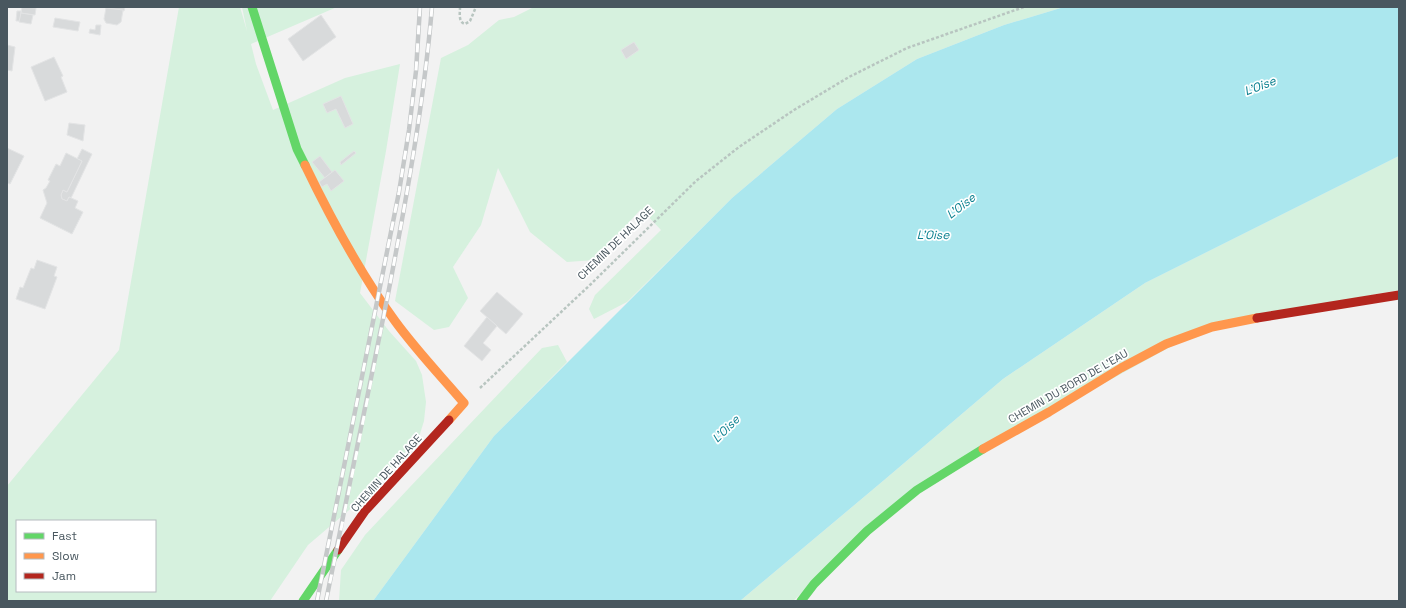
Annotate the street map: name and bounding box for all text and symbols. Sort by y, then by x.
water label: L'Oise [1242,72,1279,99]
water label: L'Oise [943,189,979,222]
street label: CHEMIN DE HALAGE [574,203,656,283]
water label: L’Oise [917,227,950,243]
street label: CHEMIN DU BORD DE L'EAU [1006,346,1130,426]
water label: L'Oise [709,411,744,446]
street label: CHEMIN DE HALAGE [347,431,425,515]
legend [16,520,156,592]
text: Fast [52,528,77,544]
text: Slow [52,548,79,564]
text: Jam [52,568,76,584]

